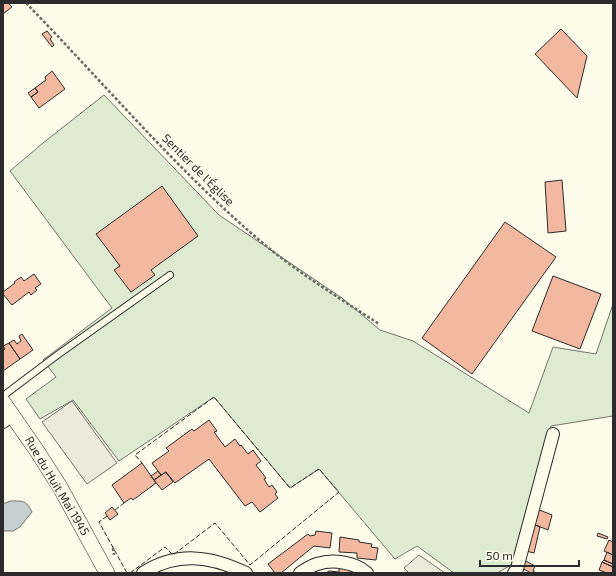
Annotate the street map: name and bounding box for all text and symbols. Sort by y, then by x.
street label: Sentier de l'Église [160,131,237,208]
street label: Rue du Huit Mai 1945 [23,433,93,538]
scale bar [480,542,579,568]
text: 50 m [486,548,513,562]

